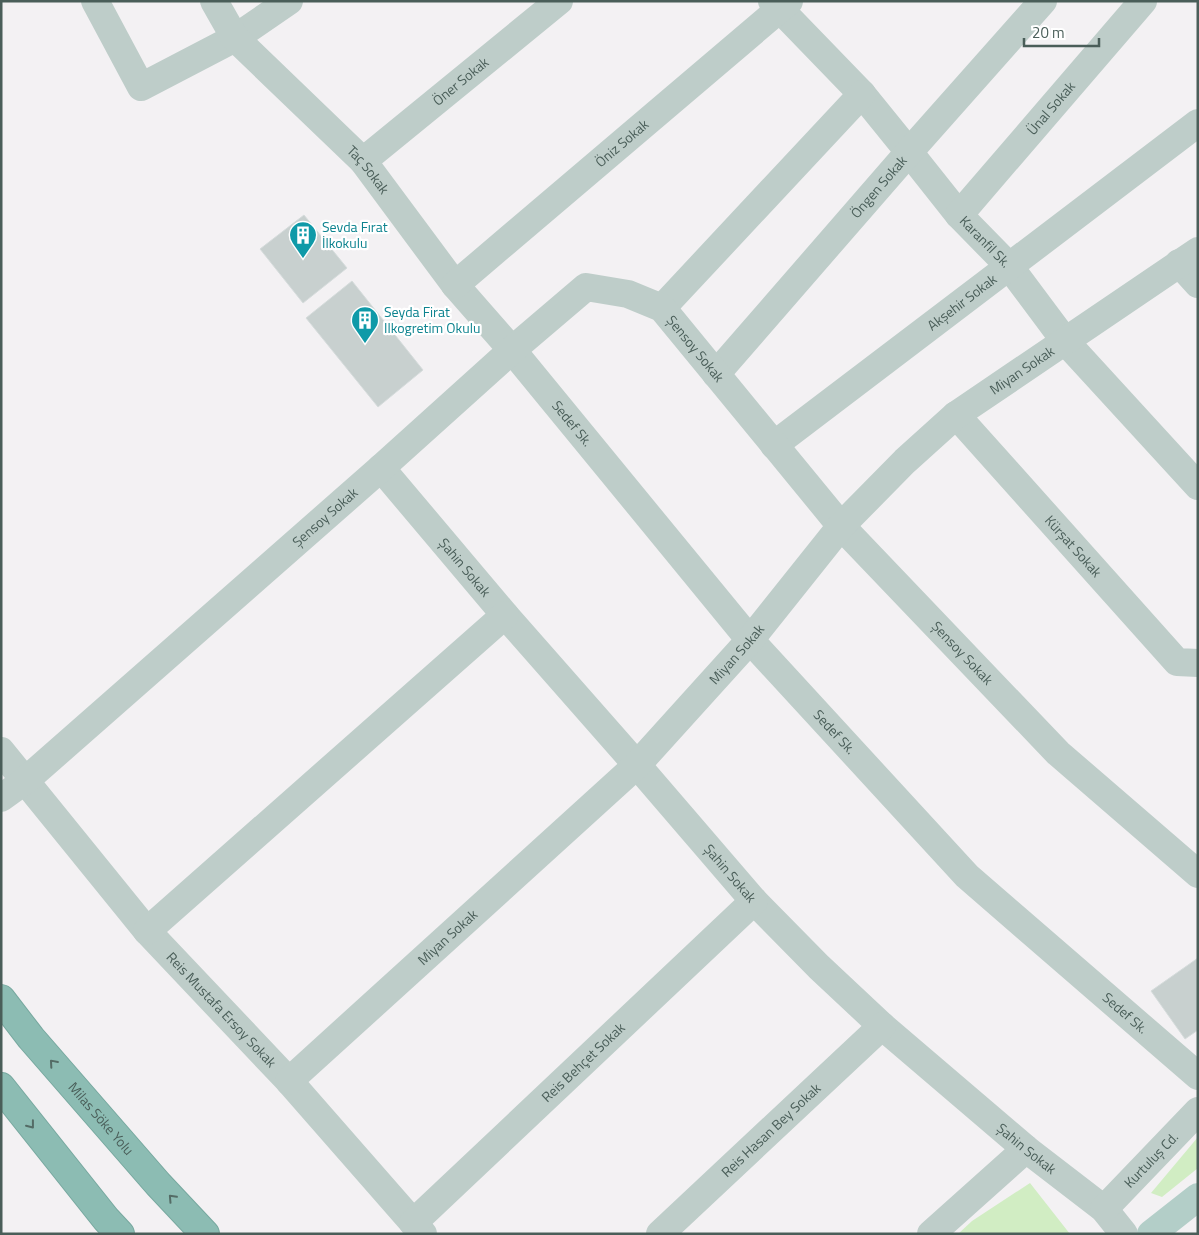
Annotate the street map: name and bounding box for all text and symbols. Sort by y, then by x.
scale bar [1024,15,1099,47]
text: 20 m [1032,21,1065,44]
street label: Öner Sokak [428,51,493,110]
street label: Ünal Sokak [1021,76,1080,139]
street label: Öniz Sokak [590,114,653,172]
street label: Taç Sokak [342,140,395,198]
street label: Öngen Sokak [845,150,912,222]
street label: Karanfil Sk. [955,211,1016,272]
place label: Sevda Fırat İlkokulu [322,216,388,253]
building icon: Sevda Fırat İlkokulu [288,220,318,259]
street label: Akşehir Sokak [922,268,1001,335]
place label: Seyda Firat Ilkogretim Okulu [384,301,480,338]
building icon: Seyda Firat Ilkogretim Okulu [350,305,380,344]
street label: Şensoy Sokak [662,310,730,387]
street label: Miyan Sokak [985,340,1059,399]
street label: Sedef Sk. [547,396,598,451]
street label: Şensoy Sokak [287,482,362,551]
street label: Kürşat Sokak [1040,510,1107,582]
street label: Şahin Sokak [434,533,496,601]
street label: Şensoy Sokak [927,616,999,689]
street label: Miyan Sokak [704,619,769,689]
street label: Sedef Sk. [809,705,861,759]
street label: Şahin Sokak [699,839,762,907]
street label: Miyan Sokak [412,904,482,970]
street label: Reis Mustafa Ersoy Sokak [162,947,282,1072]
street label: Sedef Sk. [1098,987,1153,1038]
street label: Reis Behçet Sokak [536,1017,629,1107]
one-way arrow [50,1060,59,1069]
street label: Milas Söke Yolu [64,1077,139,1159]
street label: Reis Hasan Bey Sokak [716,1078,825,1182]
street label: Şahin Sokak [993,1118,1061,1179]
one-way arrow [26,1119,34,1128]
street label: Kurtuluş Cd. [1119,1127,1183,1192]
one-way arrow [169,1195,178,1204]

